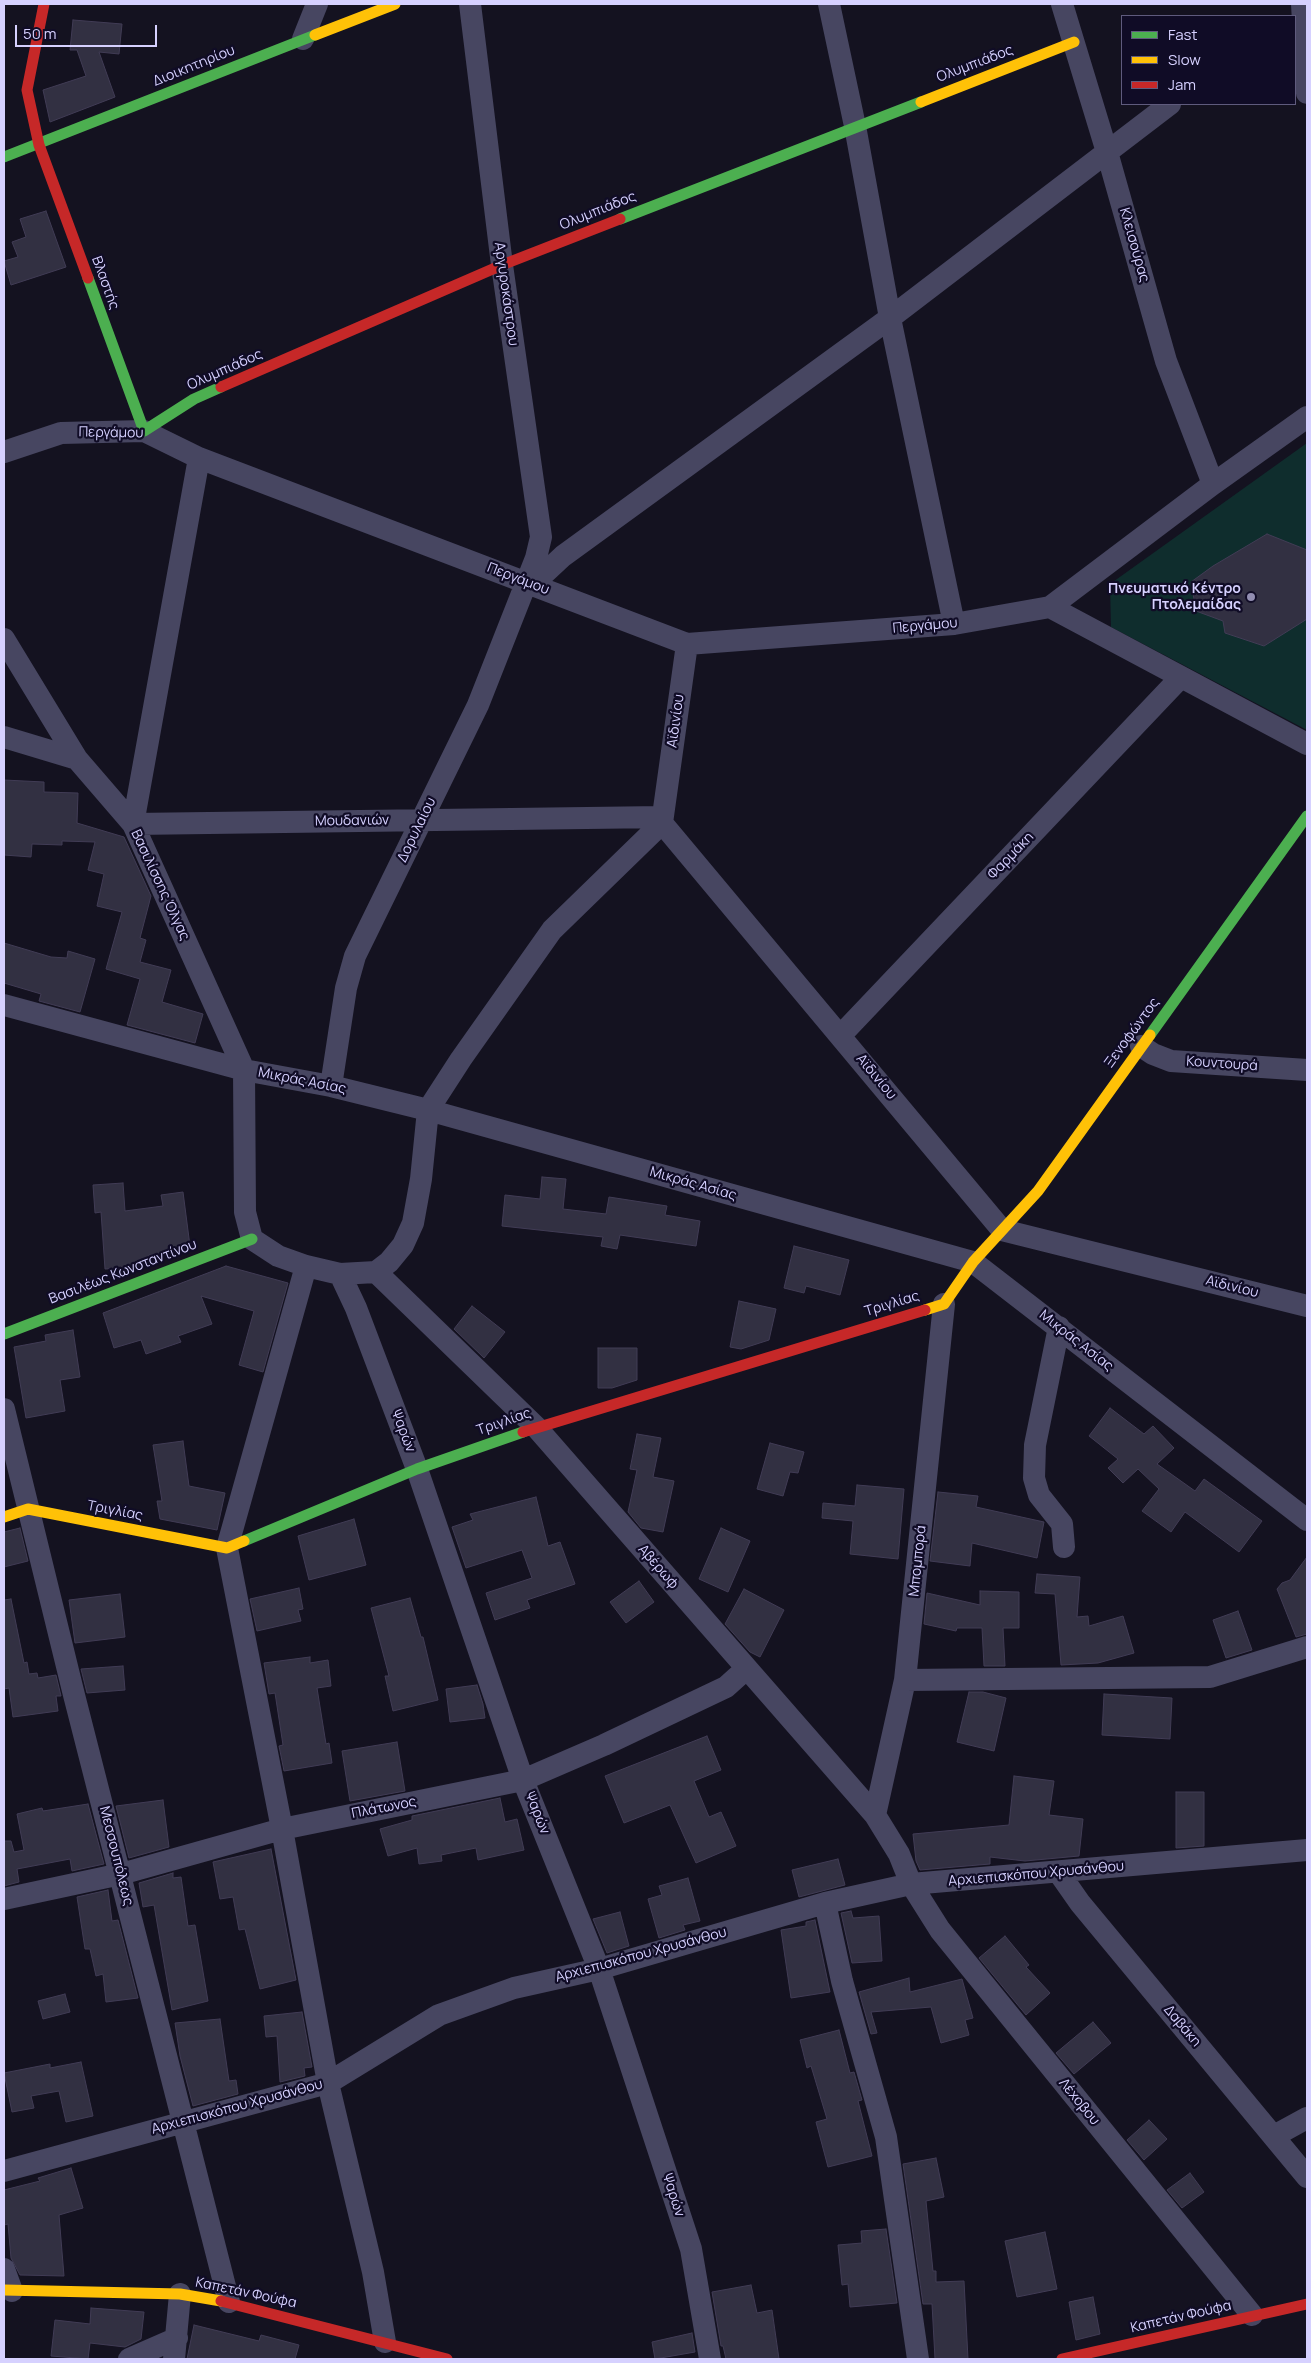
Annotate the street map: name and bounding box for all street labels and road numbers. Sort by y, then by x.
street label: Διοικητηρίου [151,42,237,90]
street label: Ολυμπιάδος [934,42,1016,86]
street label: Ολυμπιάδος [557,188,639,234]
street label: Κλεισούρας [1115,206,1153,284]
street label: Αργυροκάστρου [490,241,522,347]
street label: Βλαστής [88,254,122,312]
street label: Ολυμπιάδος [185,346,265,394]
street label: Περγάμου [78,424,144,442]
street label: Περγάμου [485,559,551,599]
street label: Περγάμου [892,615,958,637]
street label: Αϊδινίου [664,693,688,749]
street label: Δορυλαίου [394,795,440,865]
street label: Μουδανιών [315,812,389,830]
street label: Βασιλίσσης Όλγας [127,827,193,943]
street label: Φαρμάκη [984,829,1038,883]
street label: Ξενοφώντος [1101,995,1163,1071]
street label: Αϊδινίου [852,1051,900,1103]
street label: Κουντουρά [1186,1053,1258,1075]
street label: Μικράς Ασίας [257,1064,347,1098]
street label: Μικράς Ασίας [648,1164,738,1204]
street label: Βασιλέως Κωνσταντίνου [47,1236,199,1308]
street label: Αϊδινίου [1204,1272,1260,1302]
street label: Τριγλίας [863,1288,921,1320]
street label: Μικράς Ασίας [1036,1307,1116,1375]
street label: Τριγλίας [475,1405,533,1439]
street label: Ψαρών [387,1407,419,1455]
street label: Τριγλίας [86,1497,144,1525]
street label: Μπομπορά [906,1525,930,1597]
street label: Αβέρωφ [634,1541,682,1593]
street label: Ψαρών [521,1789,553,1837]
street label: Πλάτωνος [350,1793,418,1823]
street label: Μεσσουπόλεως [96,1805,136,1907]
street label: Αρχιεπισκόπου Χρυσάνθου [947,1858,1125,1890]
street label: Αρχιεπισκόπου Χρυσάνθου [554,1924,728,1986]
street label: Δαβάκη [1160,2002,1204,2050]
street label: Λέχοβου [1055,2075,1103,2129]
street label: Αρχιεπισκόπου Χρυσάνθου [150,2076,324,2138]
street label: Ψαρών [658,2171,688,2219]
street label: Καπετάν Φούφα [194,2274,298,2312]
street label: Καπετάν Φούφα [1129,2297,1233,2337]

